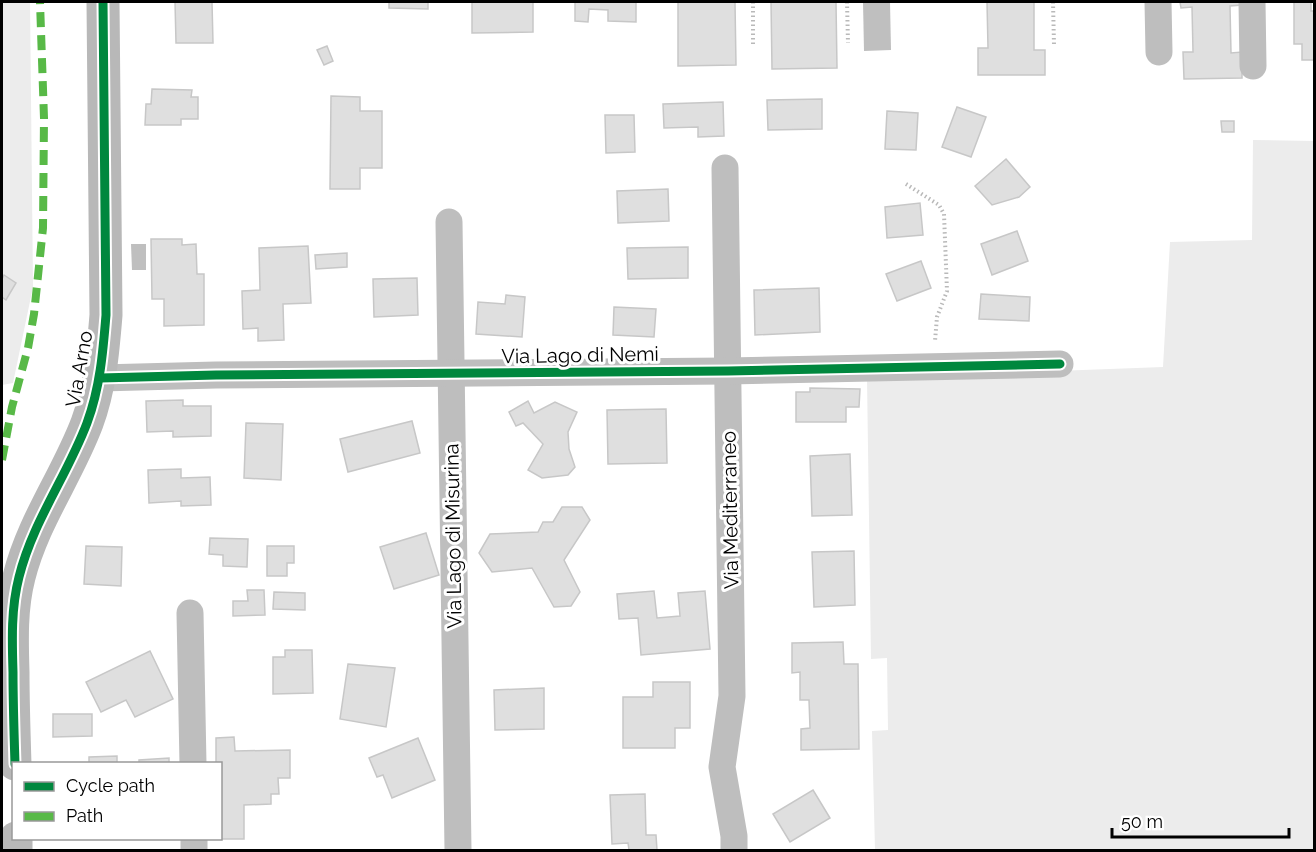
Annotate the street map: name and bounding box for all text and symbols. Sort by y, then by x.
street label: Via Arno [60,329,98,409]
street label: Via Lago di Nemi [501,342,659,368]
street label: Via Mediterraneo [717,431,743,589]
street label: Via Lago di Misurina [439,443,467,629]
legend [12,762,222,840]
text: Cycle path [66,775,155,796]
scale bar [1112,801,1289,839]
text: Path [66,805,103,826]
text: 50 m [1121,811,1163,832]

